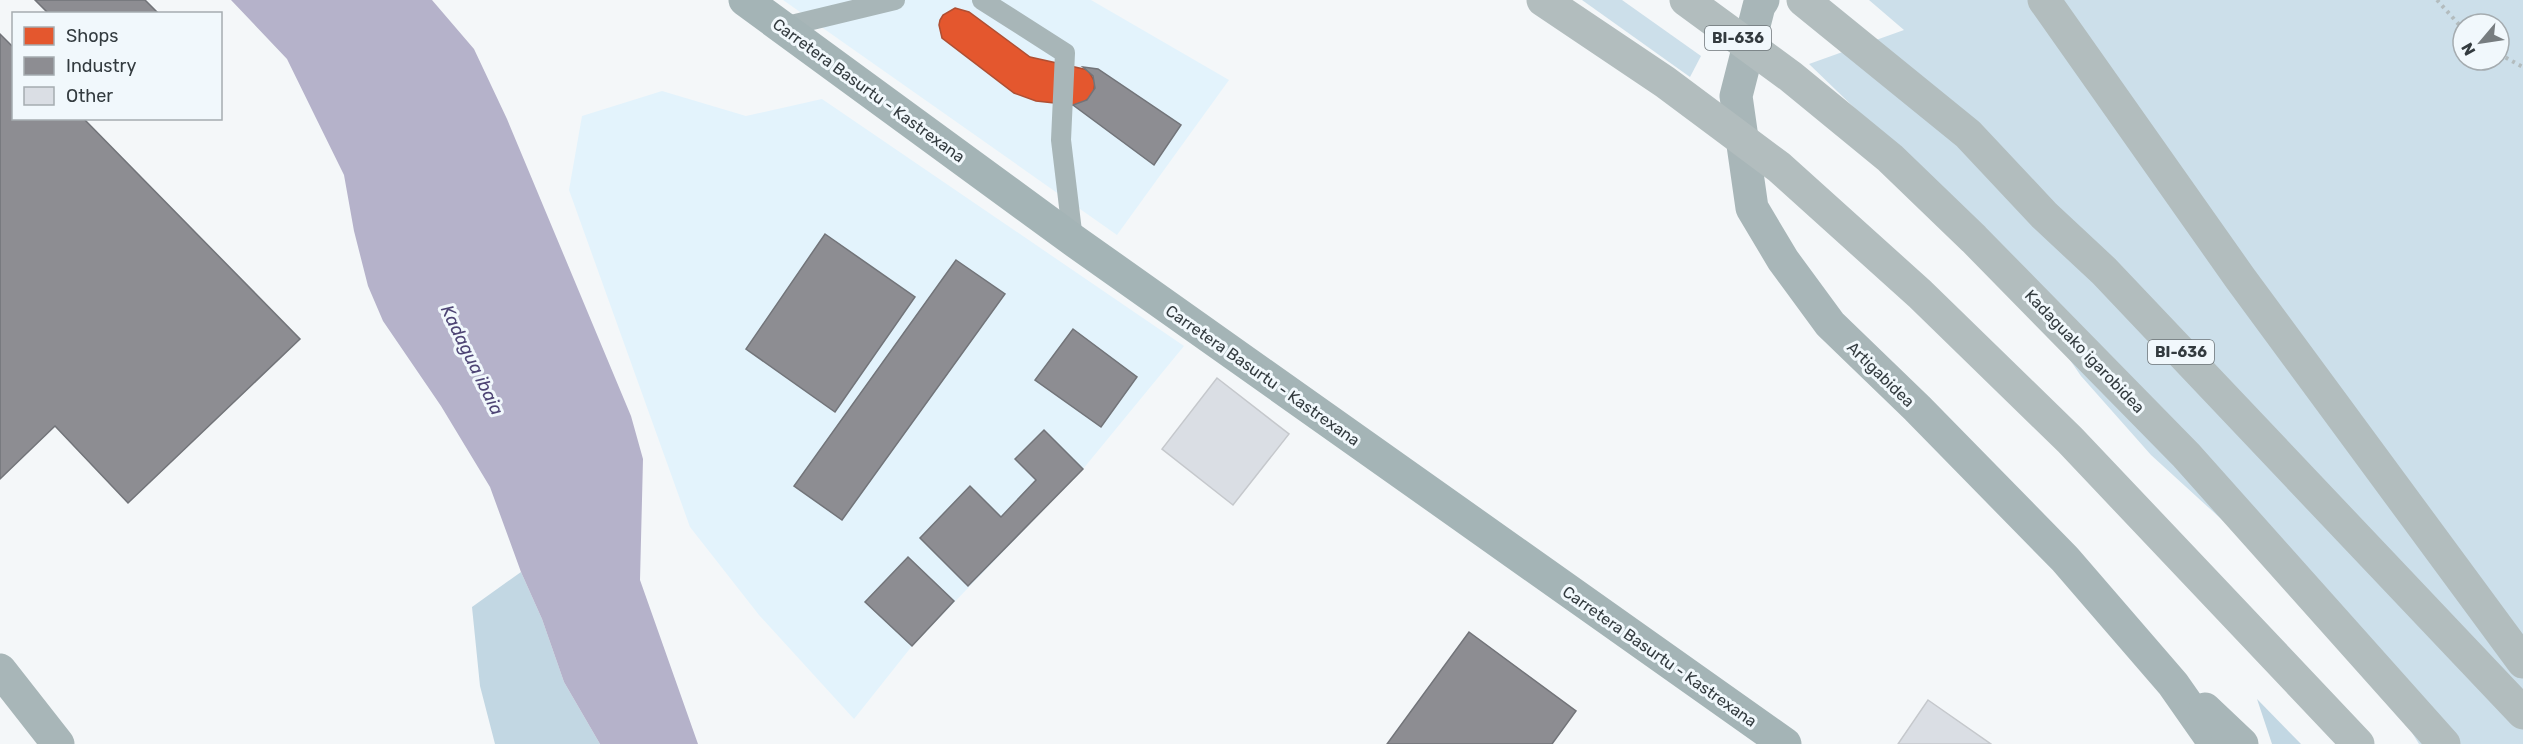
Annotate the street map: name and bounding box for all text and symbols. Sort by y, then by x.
legend [12,12,222,120]
north arrow [2451,12,2511,72]
street label: Carretera Basurtu - Kastrexana [769,14,968,166]
text: Shops [66,25,118,47]
road number: BI-636 [1705,26,1771,50]
text: N [2457,39,2479,59]
text: Industry [66,55,136,77]
text: Other [66,85,113,107]
street label: Kadaguako igarobidea [2021,286,2148,417]
water label: Kadagua ibaia [436,301,508,419]
street label: Carretera Basurtu - Kastrexana [1162,301,1363,450]
street label: Artigabidea [1843,338,1918,411]
road number: BI-636 [2148,340,2214,364]
street label: Carretera Basurtu - Kastrexana [1559,582,1760,731]

